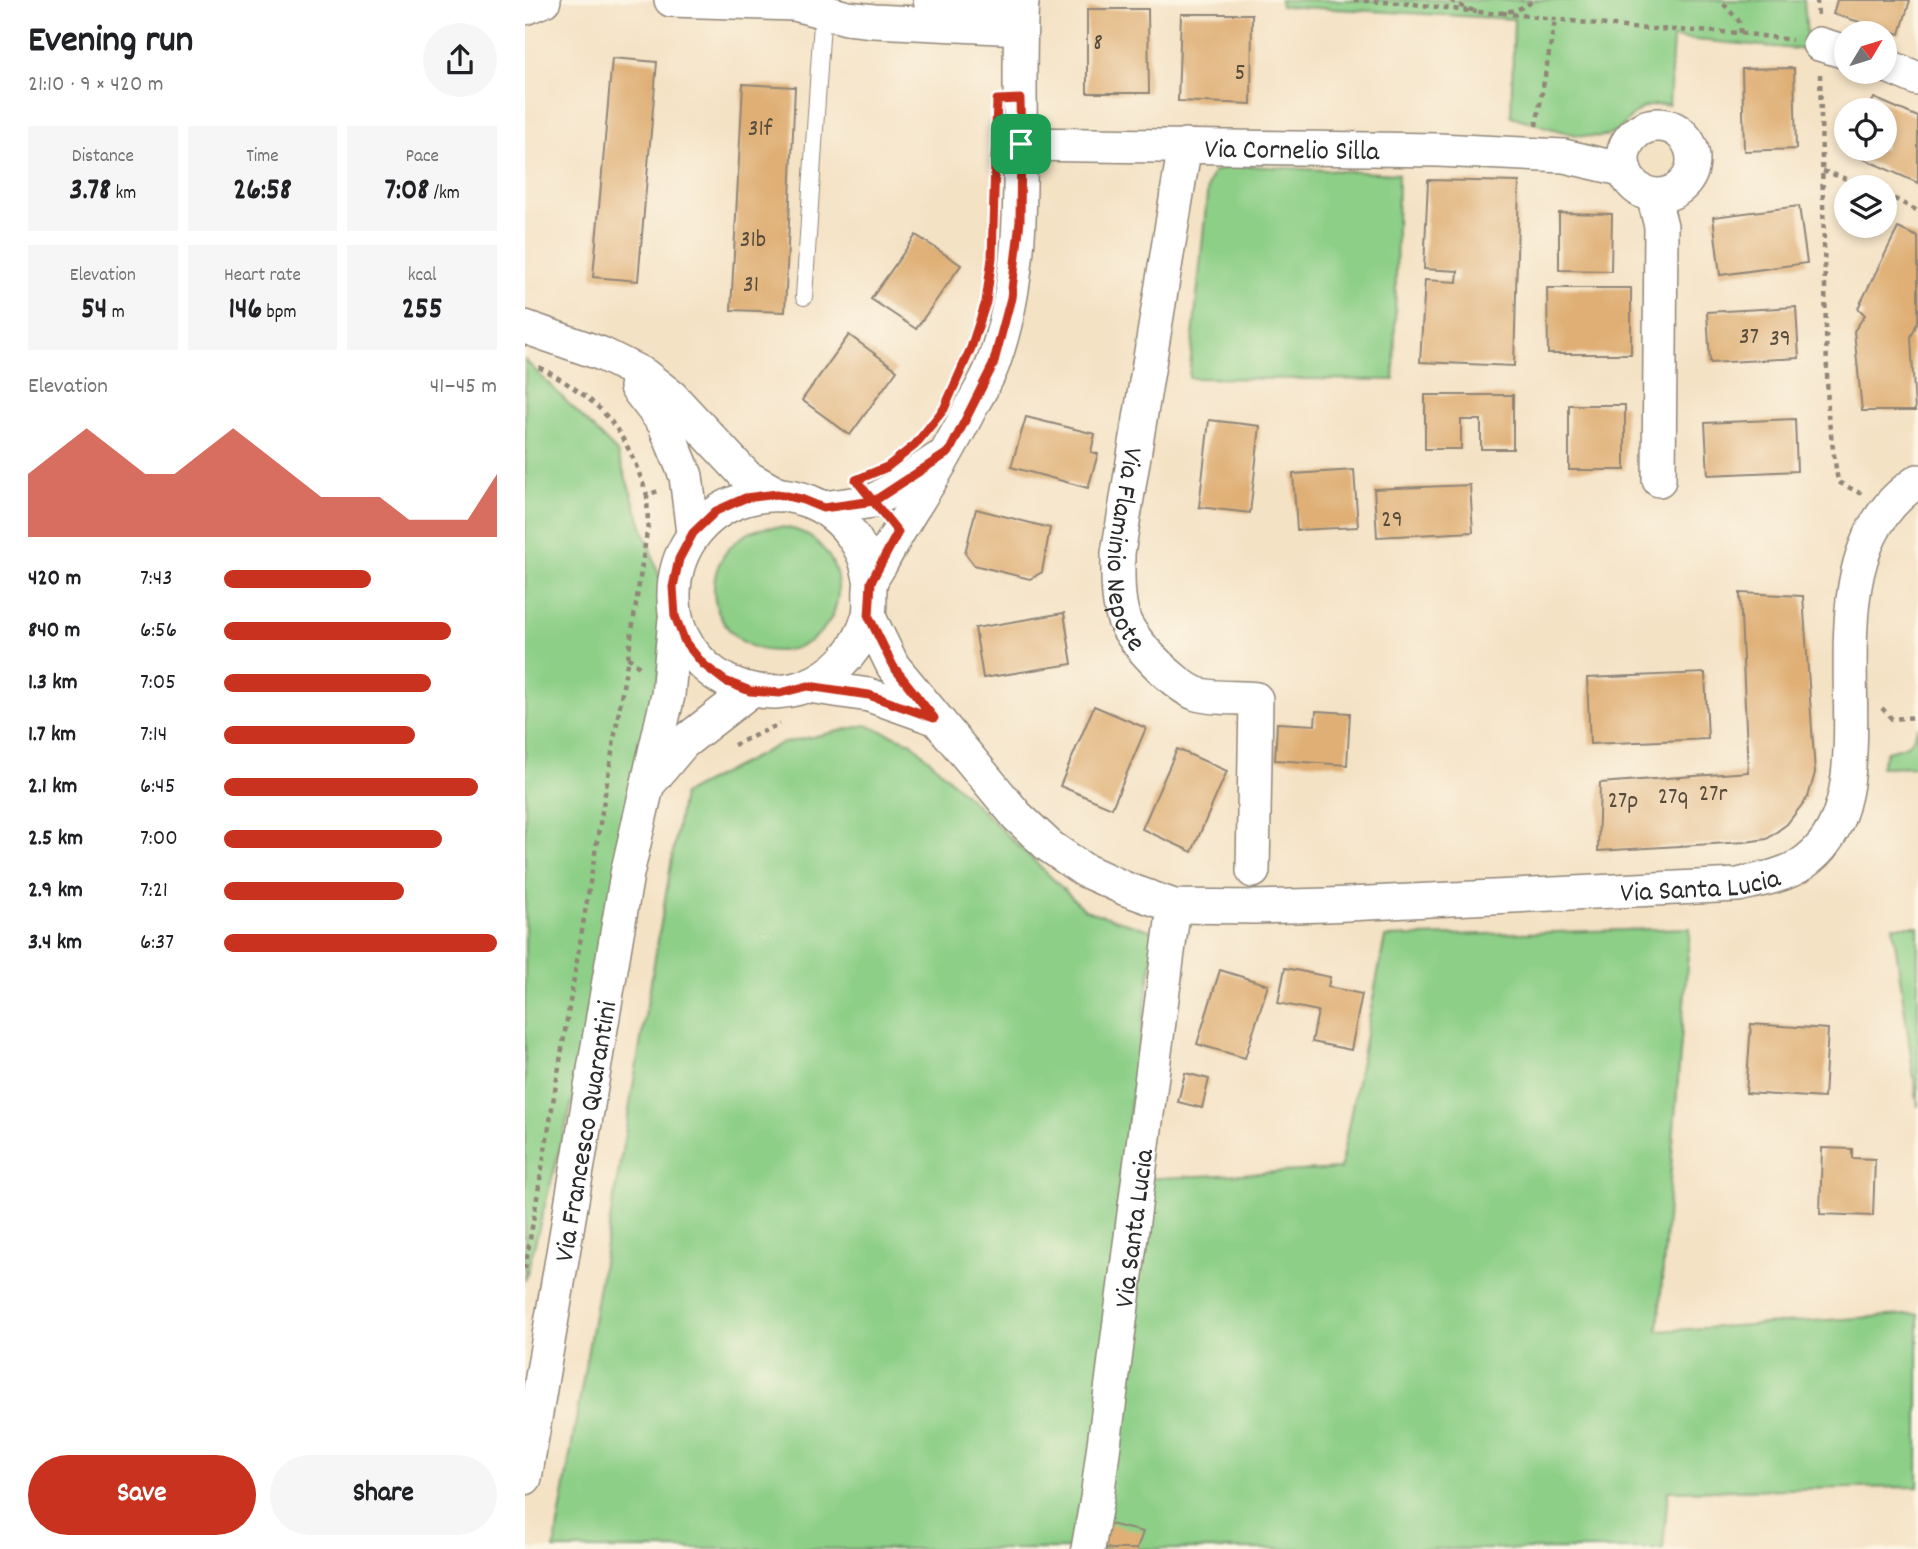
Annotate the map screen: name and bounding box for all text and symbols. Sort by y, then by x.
text: Evening run [28,15,193,70]
north arrow [1834,21,1897,84]
map controls [1834,21,1897,238]
button: share [423,23,497,97]
house number: 8 [1093,27,1103,61]
house number: 5 [1234,57,1246,91]
text: 21:10 · 9 × 420 m [28,69,164,102]
button: locate [1834,98,1897,161]
house number: 31f [748,113,773,147]
pin [991,114,1051,174]
icon: arrive [1002,125,1040,163]
street label: Via Cornelio Silla [1204,132,1380,174]
text: Distance [72,144,134,171]
text: Time [246,144,279,171]
text: Pace [405,144,439,171]
text: 3.78 [69,171,111,214]
text: 26:58 [233,171,292,214]
text: 7:08 [384,171,429,214]
button: layers [1834,175,1897,238]
text: km [111,181,136,208]
text: /km [429,181,460,208]
house number: 31b [740,224,766,258]
text: Elevation [70,263,136,290]
text: Heart rate [224,263,301,290]
text: kcal [408,263,437,290]
house number: 31 [743,269,759,303]
text: 54 [81,290,107,333]
text: 146 [228,290,262,333]
text: 255 [402,290,443,333]
text: m [107,300,125,327]
text: bpm [262,300,297,327]
house number: 37 [1739,321,1759,355]
house number: 39 [1769,323,1791,357]
text: Elevation [28,371,108,404]
text: 41–45 m [430,371,497,404]
street label: Via Flaminio Nepote [1093,444,1153,662]
house number: 29 [1381,504,1403,538]
text: 420 m [28,563,81,596]
text: 7:43 [140,563,172,596]
text: 840 m [28,615,80,648]
text: 6:56 [140,615,177,648]
text: 1.3 km [28,667,78,700]
text: 7:05 [140,667,176,700]
text: 1.7 km [28,719,76,752]
text: 7:14 [140,719,167,752]
text: 2.1 km [28,771,77,804]
text: 6:45 [140,771,175,804]
house number: 27r [1699,778,1727,812]
house number: 27q [1658,781,1688,815]
house number: 27p [1608,785,1638,819]
text: 2.5 km [28,823,83,856]
text: 7:00 [140,823,178,856]
street label: Via Santa Lucia [1620,860,1786,916]
text: 2.9 km [28,875,83,908]
text: 7:21 [140,875,168,908]
text: 3.4 km [28,927,82,960]
text: 6:37 [140,927,174,960]
street label: Via Francesco Quarantini [547,998,630,1265]
street label: Via Santa Lucia [1107,1146,1167,1310]
button: Save [28,1455,256,1535]
button: Share [270,1455,497,1535]

